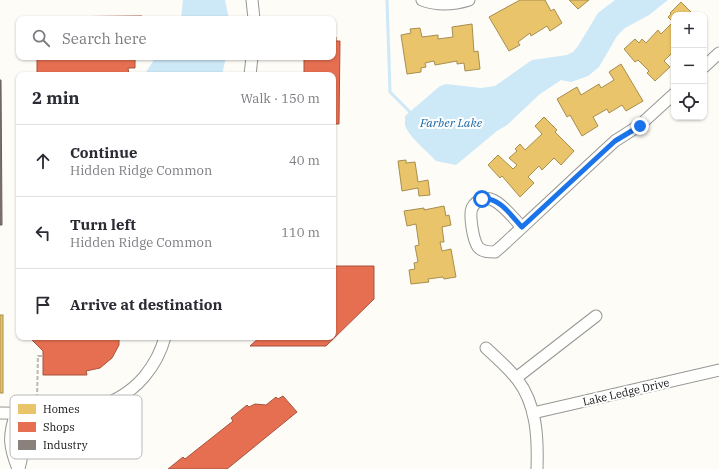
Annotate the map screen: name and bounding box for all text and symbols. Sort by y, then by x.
map controls [671,12,707,120]
button: + [671,12,707,48]
search box [16,16,336,60]
icon: search [30,27,52,49]
text: Search here [62,29,147,48]
button: − [671,48,707,84]
button: locate [671,84,707,120]
text: 2 min [32,87,80,109]
text: Walk · 150 m [241,90,320,107]
water label: Farber Lake [419,115,483,130]
route end [631,117,649,135]
text: Continue [70,143,137,162]
icon: ahead [32,150,54,172]
text: 40 m [289,152,320,169]
text: Hidden Ridge Common [70,162,212,179]
route start [473,190,491,208]
text: Turn left [70,215,136,234]
icon: left [32,222,54,244]
text: 110 m [281,224,320,241]
text: Hidden Ridge Common [70,234,212,251]
icon: arrive [32,294,54,316]
text: Arrive at destination [70,295,222,314]
street label: Lake Ledge Drive [581,375,671,409]
legend [10,395,142,459]
text: Homes [43,402,80,416]
text: Shops [43,420,75,434]
text: Industry [43,438,88,452]

